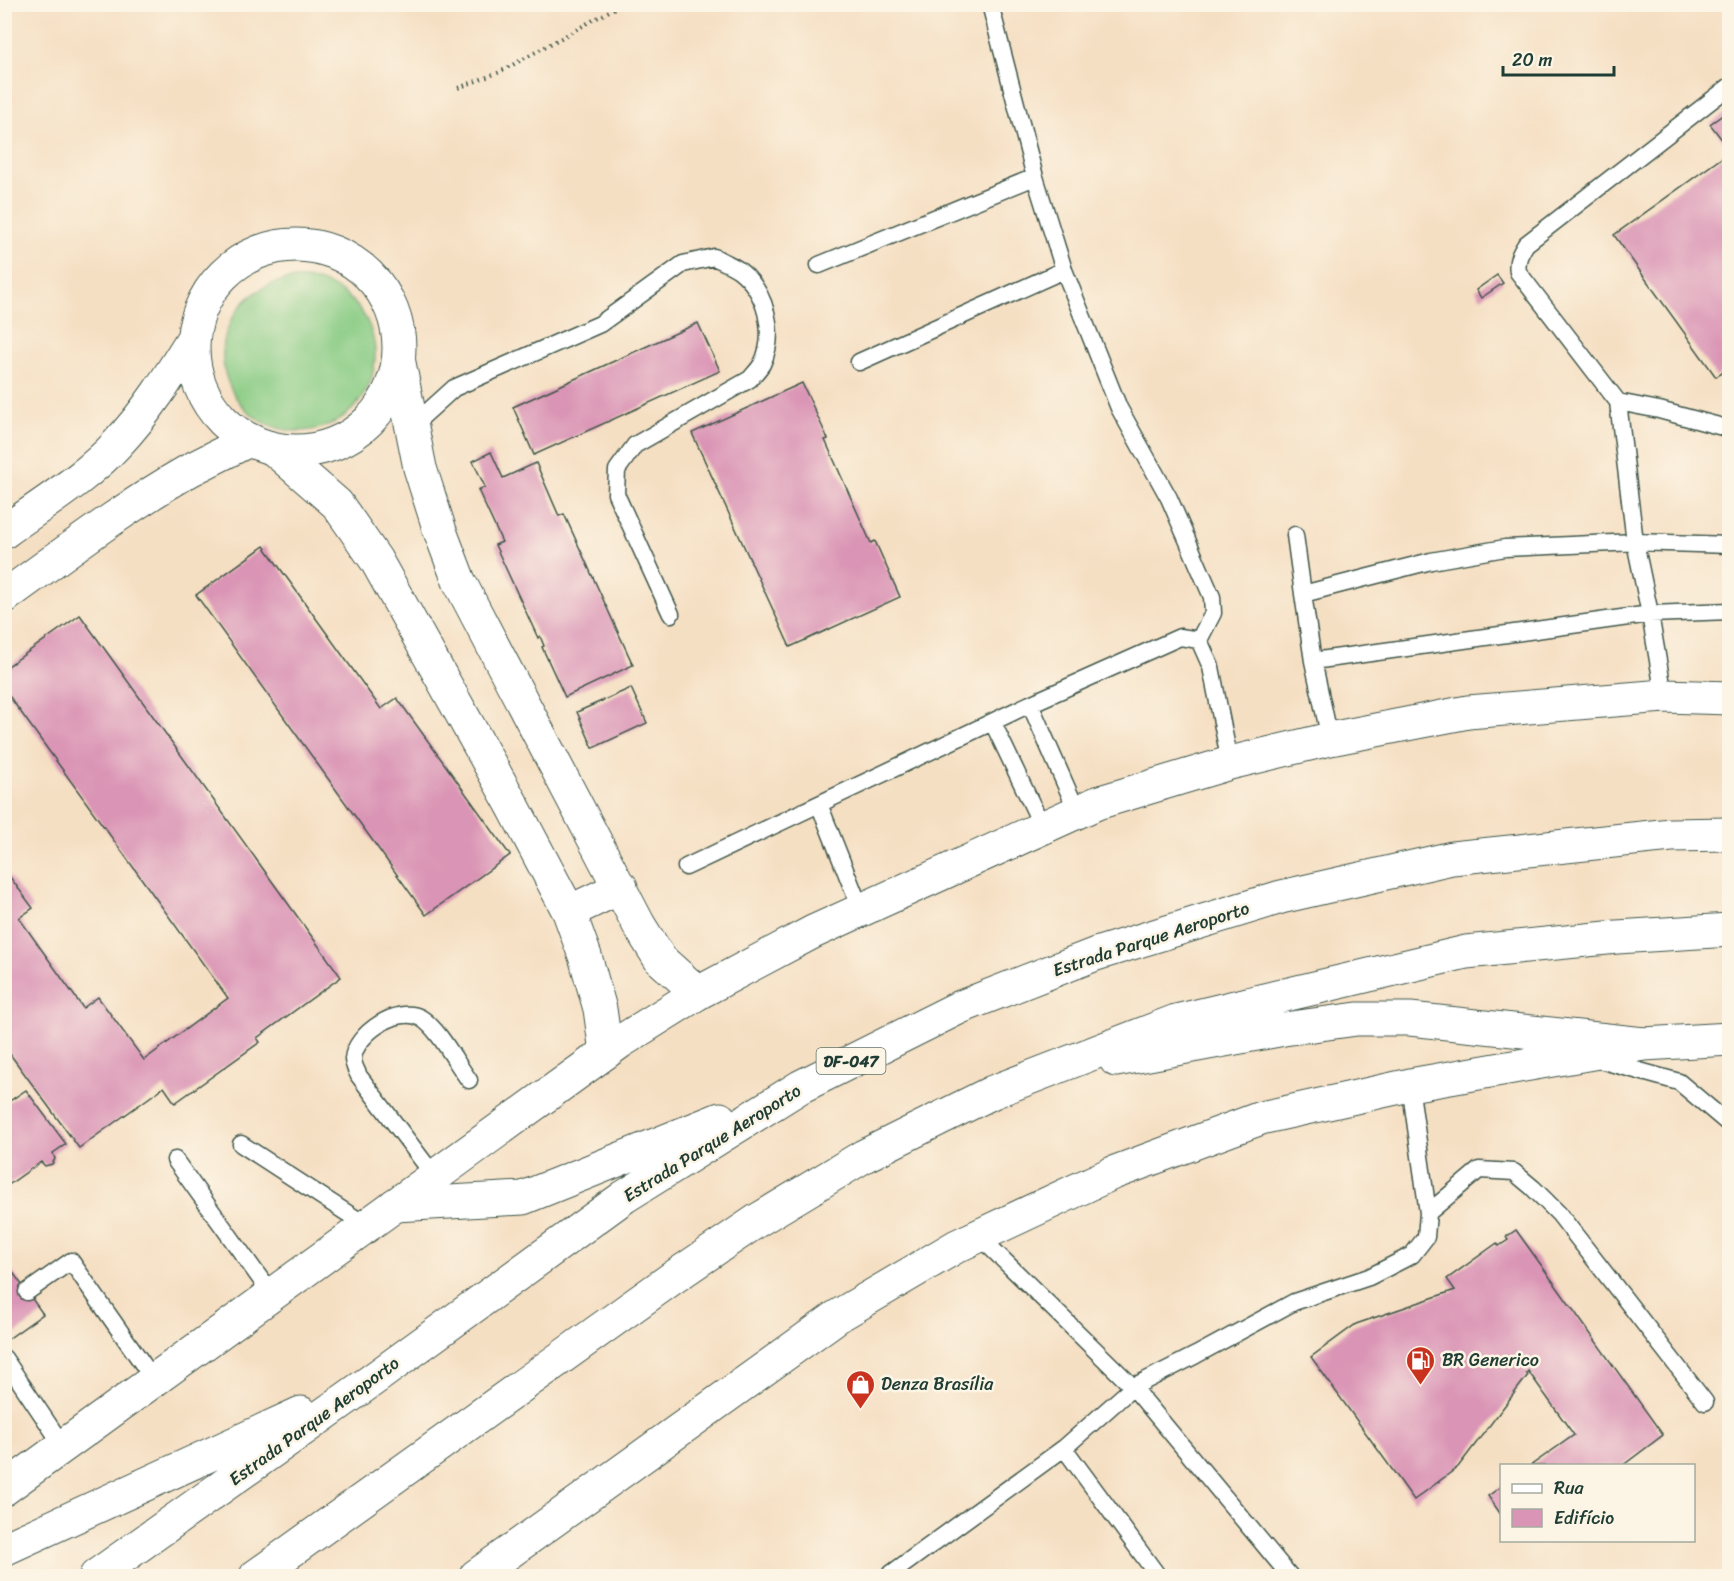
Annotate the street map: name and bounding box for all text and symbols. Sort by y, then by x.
scale bar [1503,39,1614,77]
text: 20 m [1512,44,1552,76]
street label: Estrada Parque Aeroporto [1048,892,1254,986]
road number: DF-047 [816,1048,886,1074]
street label: Estrada Parque Aeroporto [616,1075,808,1211]
fuel station icon: BR Generico [1405,1344,1437,1386]
place label: BR Generico [1442,1344,1539,1376]
street label: Estrada Parque Aeroporto [222,1348,406,1494]
shop icon: Denza Brasília [844,1368,876,1410]
place label: Denza Brasília [881,1368,994,1400]
legend [1500,1464,1695,1542]
text: Rua [1554,1472,1585,1504]
text: Edifício [1554,1502,1614,1534]

